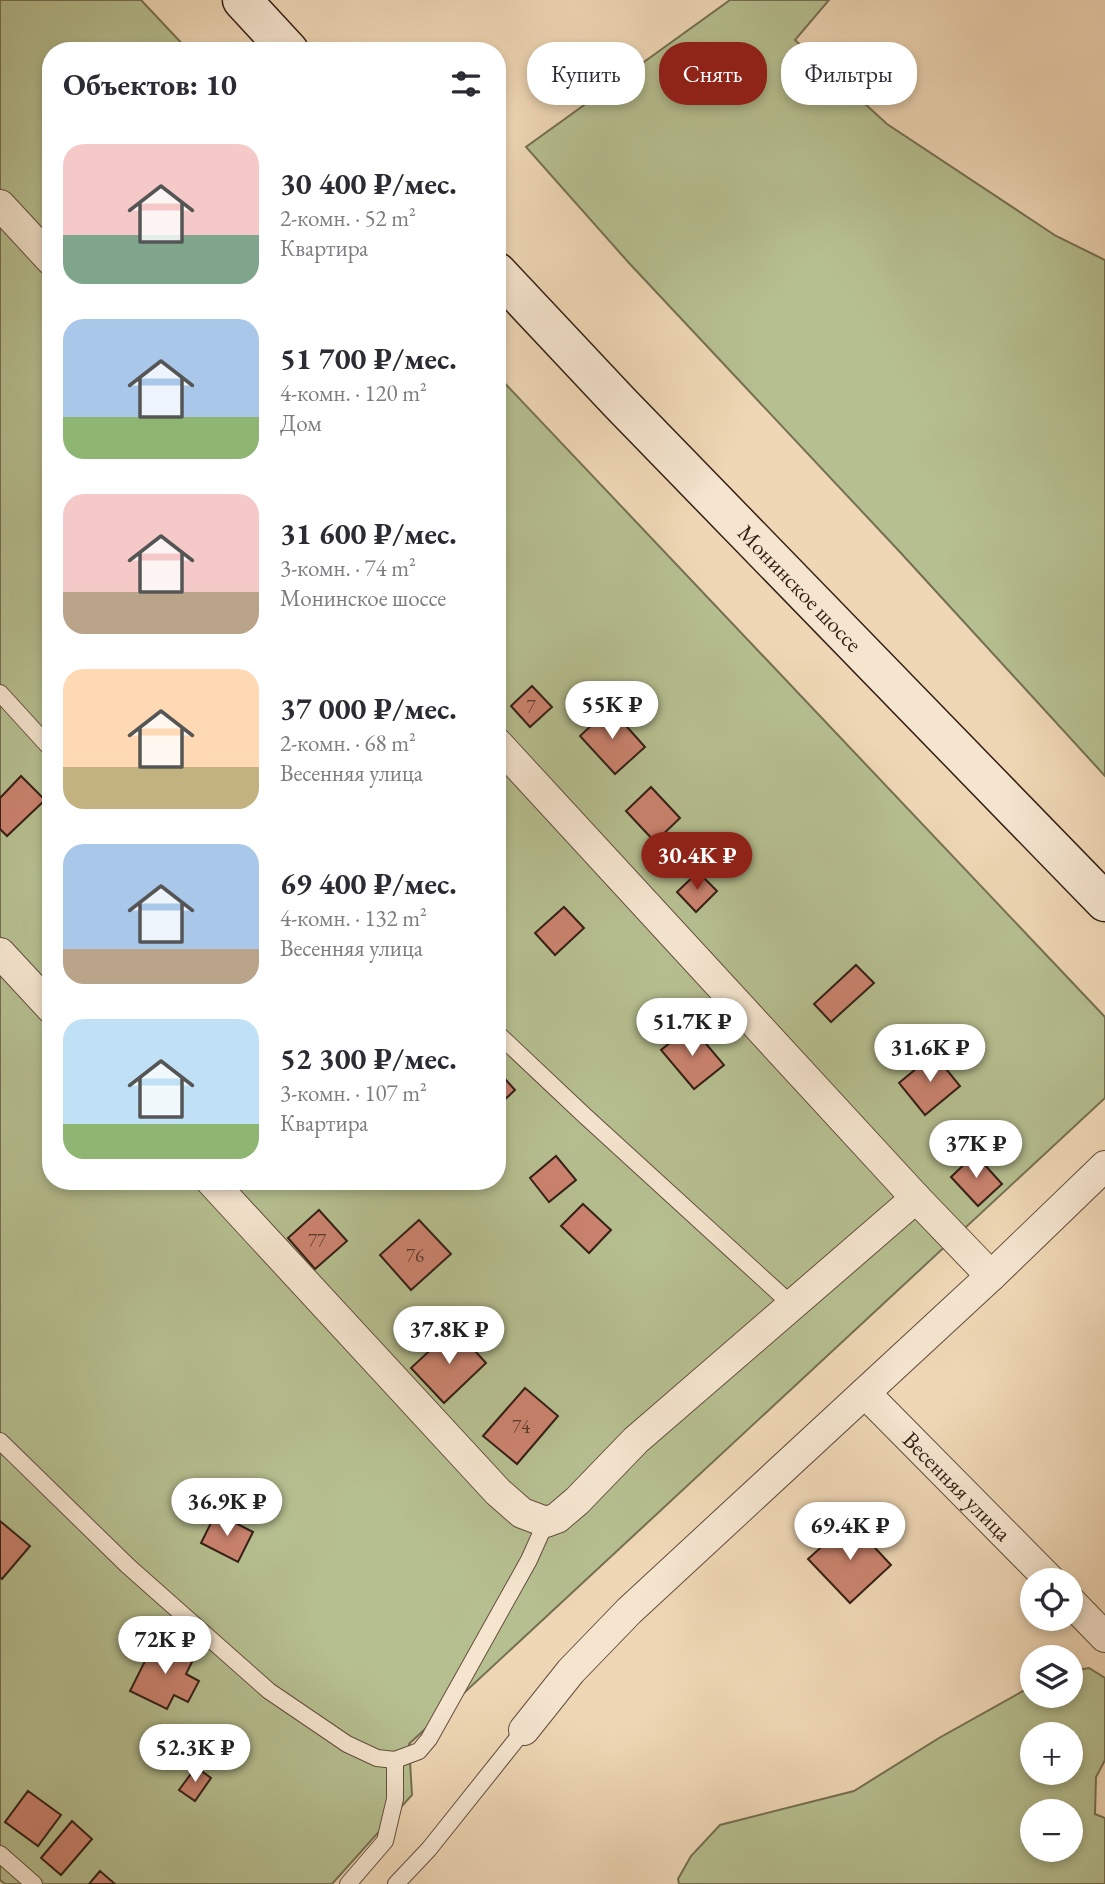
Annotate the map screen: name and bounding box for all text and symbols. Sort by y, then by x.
chip: Купить [527,42,645,105]
chip: Снять [659,42,767,105]
chip: Фильтры [781,42,917,105]
text: Объектов: 10 [63,65,237,104]
icon: filters [447,65,485,103]
text: 30 400 ₽/мес. [280,164,457,203]
icon: home [119,172,203,256]
text: 2-комн. · 52 m² [280,203,416,233]
text: Квартира [280,233,368,263]
text: 51 700 ₽/мес. [280,339,457,378]
icon: home [119,347,203,431]
text: 4-комн. · 120 m² [280,378,427,408]
text: Дом [280,408,322,438]
text: 31 600 ₽/мес. [280,514,457,553]
street label: Монинское шоссе [731,518,869,658]
icon: home [119,522,203,606]
text: 3-комн. · 74 m² [280,553,416,583]
text: Монинское шоссе [280,583,446,613]
pin: 55K ₽ [563,682,661,741]
text: 37 000 ₽/мес. [280,689,457,728]
text: 55K ₽ [581,689,643,719]
house number: 7 [526,694,536,719]
icon: home [119,697,203,781]
text: 2-комн. · 68 m² [280,728,416,758]
text: Весенняя улица [280,758,423,788]
pin: 30.4K ₽ [632,832,762,892]
text: 30.4K ₽ [657,840,737,870]
text: 69 400 ₽/мес. [280,864,457,903]
icon: home [119,872,203,956]
text: 4-комн. · 132 m² [280,903,427,933]
text: Весенняя улица [280,933,423,963]
pin: 51.7K ₽ [627,998,757,1058]
text: 51.7K ₽ [652,1006,732,1036]
pin: 31.6K ₽ [865,1024,995,1084]
text: 31.6K ₽ [890,1032,970,1062]
text: 52 300 ₽/мес. [280,1039,457,1078]
icon: home [119,1047,203,1131]
text: 3-комн. · 107 m² [280,1078,427,1108]
text: Квартира [280,1108,368,1138]
pin: 37K ₽ [927,1120,1025,1180]
text: 37K ₽ [945,1128,1007,1158]
house number: 77 [308,1228,327,1253]
house number: 76 [406,1243,424,1268]
pin: 37.8K ₽ [384,1306,514,1366]
text: 37.8K ₽ [409,1314,489,1344]
house number: 74 [512,1414,531,1439]
street label: Весенняя улица [896,1425,1019,1548]
pin: 36.9K ₽ [162,1478,292,1538]
text: 36.9K ₽ [187,1486,267,1516]
pin: 69.4K ₽ [785,1502,915,1562]
text: 69.4K ₽ [810,1510,890,1540]
map controls [1020,1568,1083,1862]
button: locate [1020,1568,1083,1631]
pin: 72K ₽ [116,1616,214,1676]
text: 72K ₽ [134,1624,196,1654]
button: layers [1020,1645,1083,1708]
button: + [1020,1722,1083,1785]
pin: 52.3K ₽ [130,1724,260,1784]
text: 52.3K ₽ [155,1732,235,1762]
button: − [1020,1799,1083,1862]

